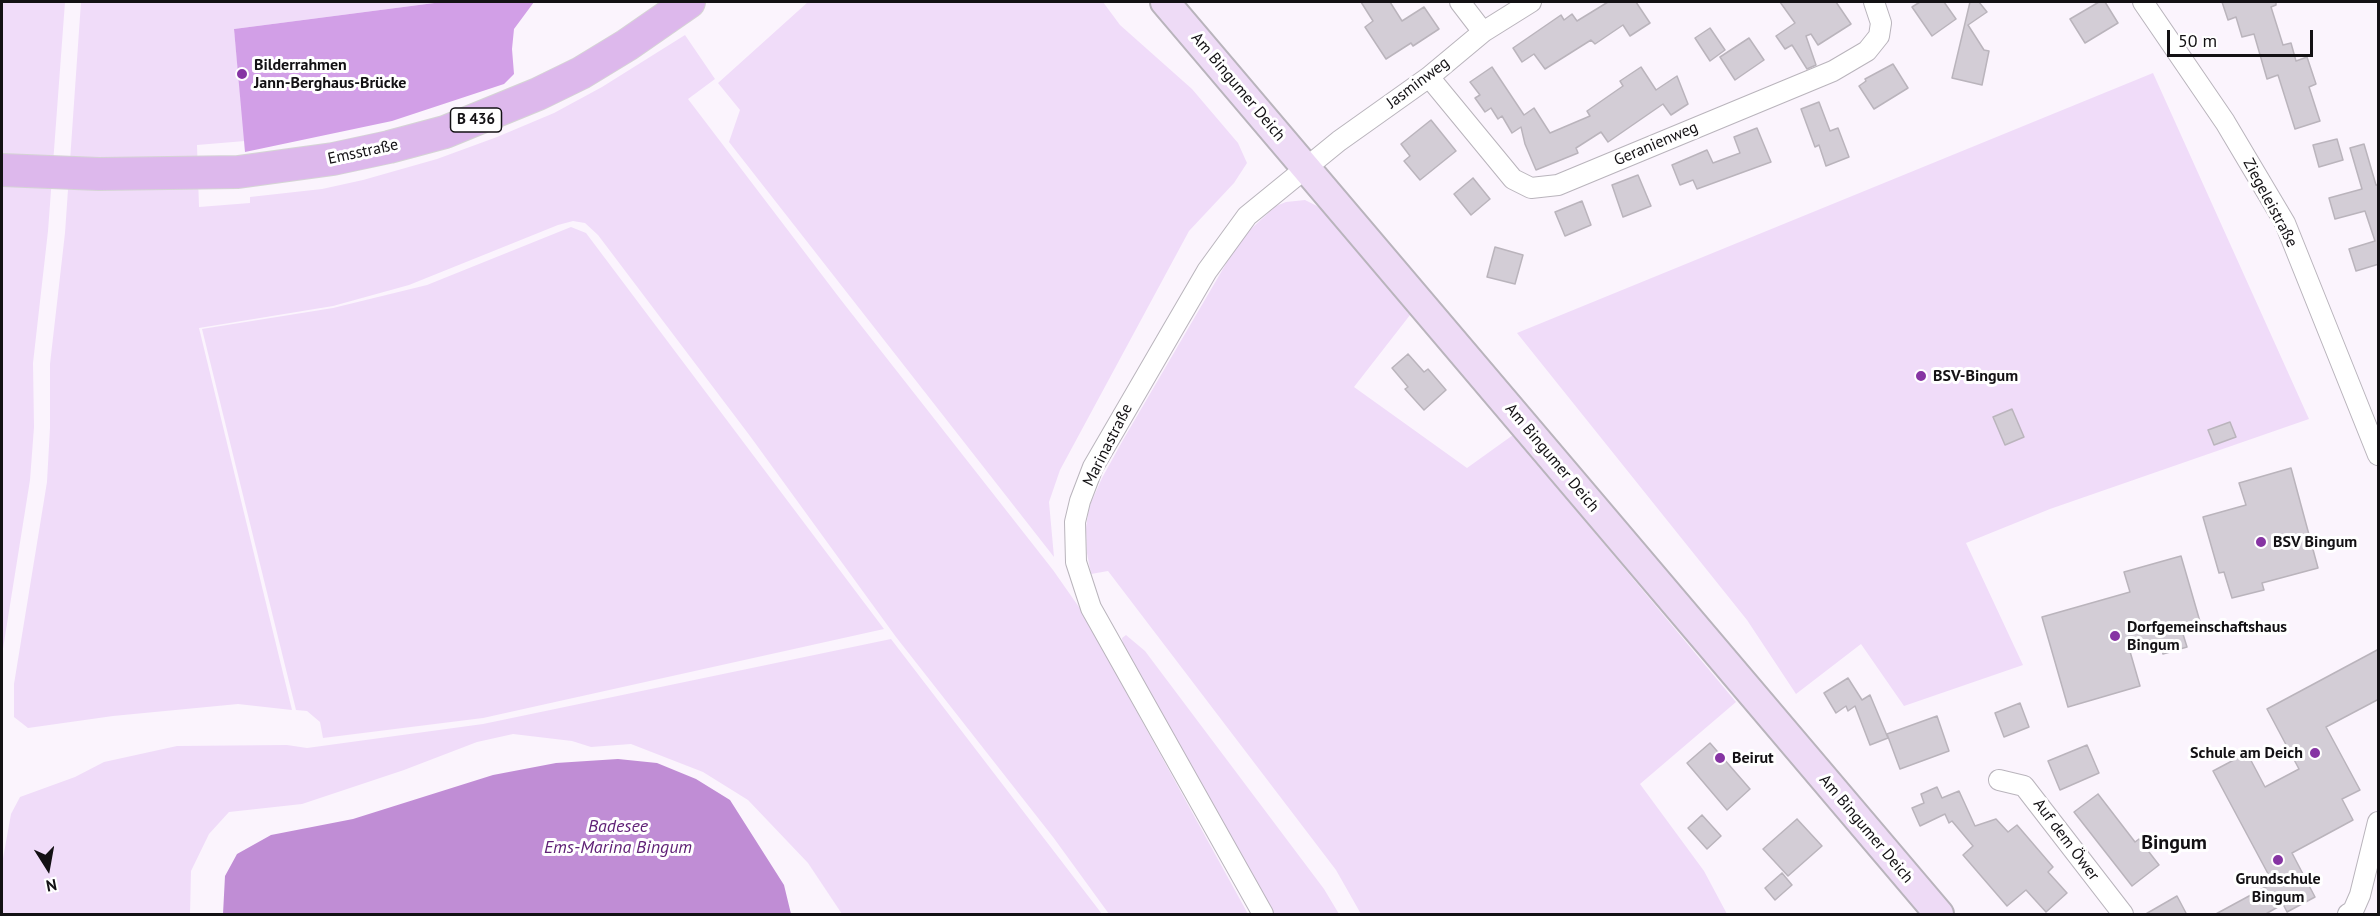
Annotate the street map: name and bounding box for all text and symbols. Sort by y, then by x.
scale bar [2170,18,2316,56]
street label: Am Bingumer Deich [1187,29,1289,145]
text: 50 m [2178,29,2217,52]
street label: Jasminweg [1383,53,1453,113]
place label: Bilderrahmen Jann-Berghaus-Brücke [254,55,406,93]
marker: Bilderrahmen Jann-Berghaus-Brücke [235,67,249,81]
road number: B 436 [450,108,502,132]
street label: Geranienweg [1611,118,1701,170]
street label: Emsstraße [326,135,400,169]
street label: Ziegeleistraße [2239,155,2301,251]
place label: BSV-Bingum [1933,366,2018,386]
marker: BSV-Bingum [1914,369,1928,383]
street label: Marinastraße [1079,400,1137,490]
street label: Am Bingumer Deich [1501,400,1603,516]
place label: BSV Bingum [2273,532,2357,552]
marker: BSV Bingum [2254,535,2268,549]
place label: Dorfgemeinschaftshaus Bingum [2127,617,2287,655]
marker: Dorfgemeinschaftshaus Bingum [2108,629,2122,643]
place label: Schule am Deich [2190,743,2303,763]
marker: Schule am Deich [2308,746,2322,760]
place label: Beirut [1732,748,1774,768]
marker: Beirut [1713,751,1727,765]
street label: Am Bingumer Deich [1815,771,1917,887]
street label: Auf dem Öwer [2029,795,2103,885]
water label: Badesee Ems-Marina Bingum [544,816,692,858]
district label: Bingum [2141,831,2207,855]
north arrow [18,838,78,898]
marker: Grundschule Bingum [2271,853,2285,867]
place label: Grundschule Bingum [2235,869,2321,907]
text: N [44,875,59,896]

